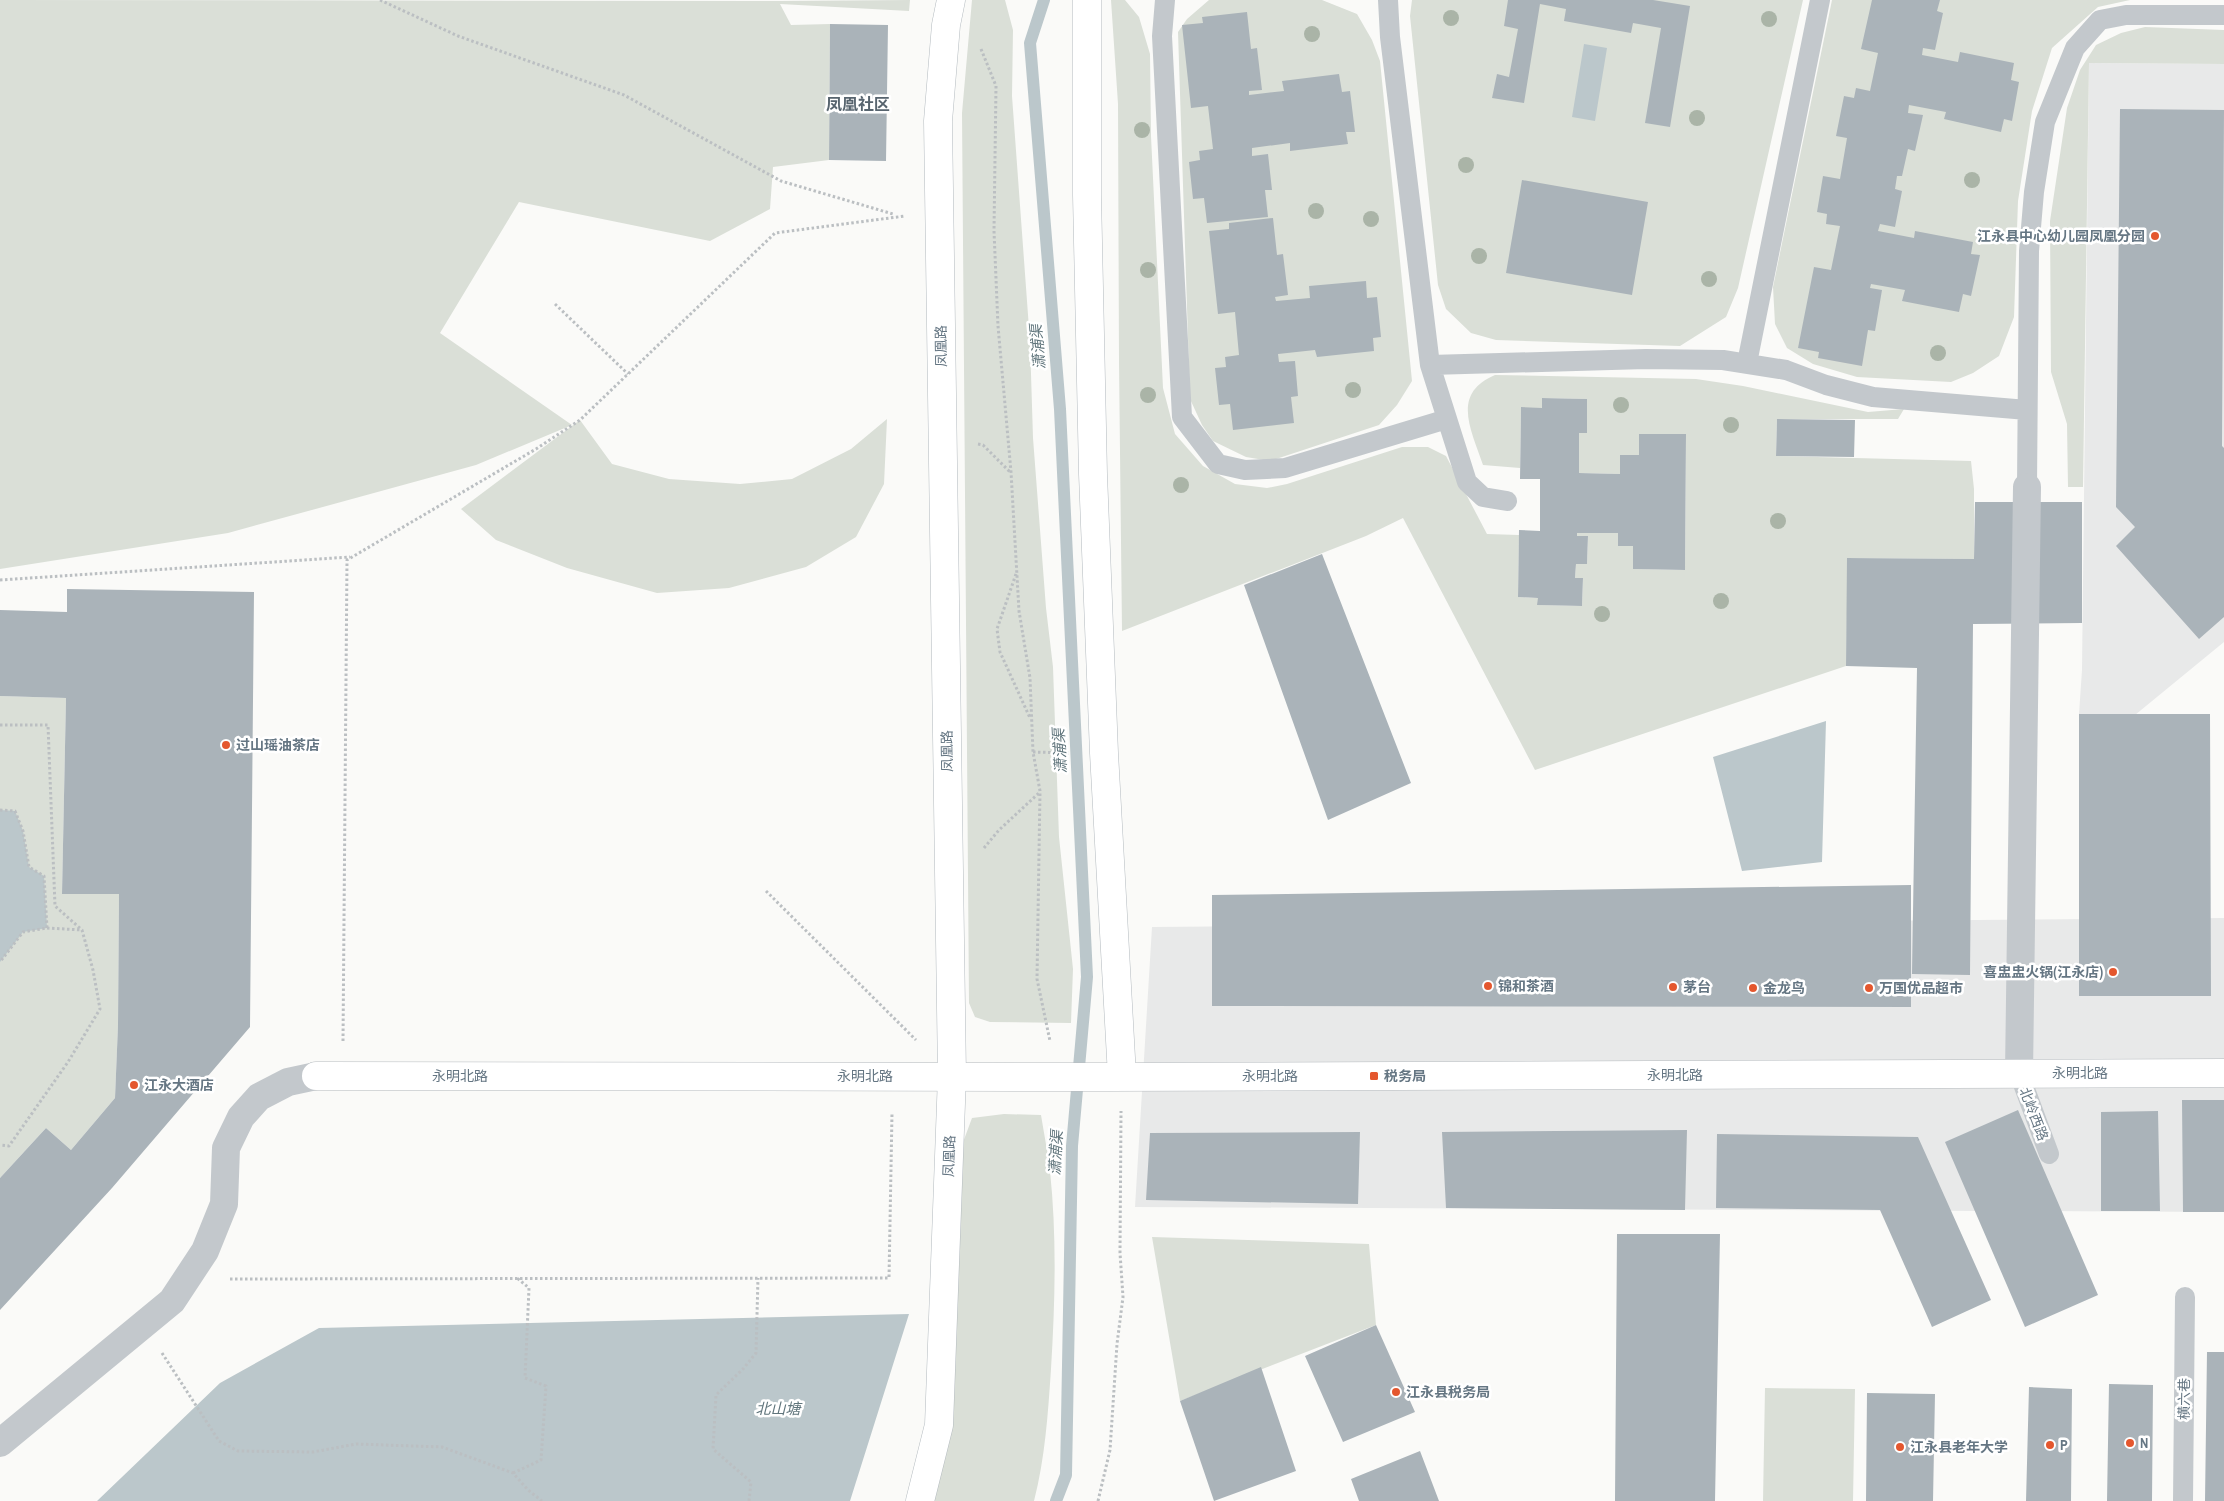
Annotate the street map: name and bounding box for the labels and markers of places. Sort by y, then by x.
place label: 江永县中心幼儿园凤凰分园 [1977,227,2145,245]
marker: 江永县中心幼儿园凤凰分园 [2149,230,2161,242]
place label: 过山瑶油茶店 [236,736,320,754]
marker: 过山瑶油茶店 [220,739,232,751]
place label: 喜盅盅火锅(江永店) [1983,963,2103,981]
marker: 喜盅盅火锅(江永店) [2107,966,2119,978]
place label: 锦和茶酒 [1498,977,1554,995]
place label: 茅台 [1683,978,1711,996]
place label: 金龙鸟 [1763,979,1805,997]
place label: 万国优品超市 [1879,979,1963,997]
marker: 锦和茶酒 [1482,980,1494,992]
marker: 茅台 [1667,981,1679,993]
marker: 金龙鸟 [1747,982,1759,994]
marker: 万国优品超市 [1863,982,1875,994]
place label: 税务局 [1384,1067,1426,1085]
marker: 税务局 [1368,1070,1380,1082]
place label: 江永大酒店 [144,1076,214,1094]
marker: 江永大酒店 [128,1079,140,1091]
place label: 江永县税务局 [1406,1383,1490,1401]
marker: 江永县税务局 [1390,1386,1402,1398]
place label: N [2140,1434,2148,1452]
place label: P [2060,1436,2068,1454]
marker: N [2124,1437,2136,1449]
place label: 江永县老年大学 [1910,1438,2008,1456]
marker: P [2044,1439,2056,1451]
marker: 江永县老年大学 [1894,1441,1906,1453]

